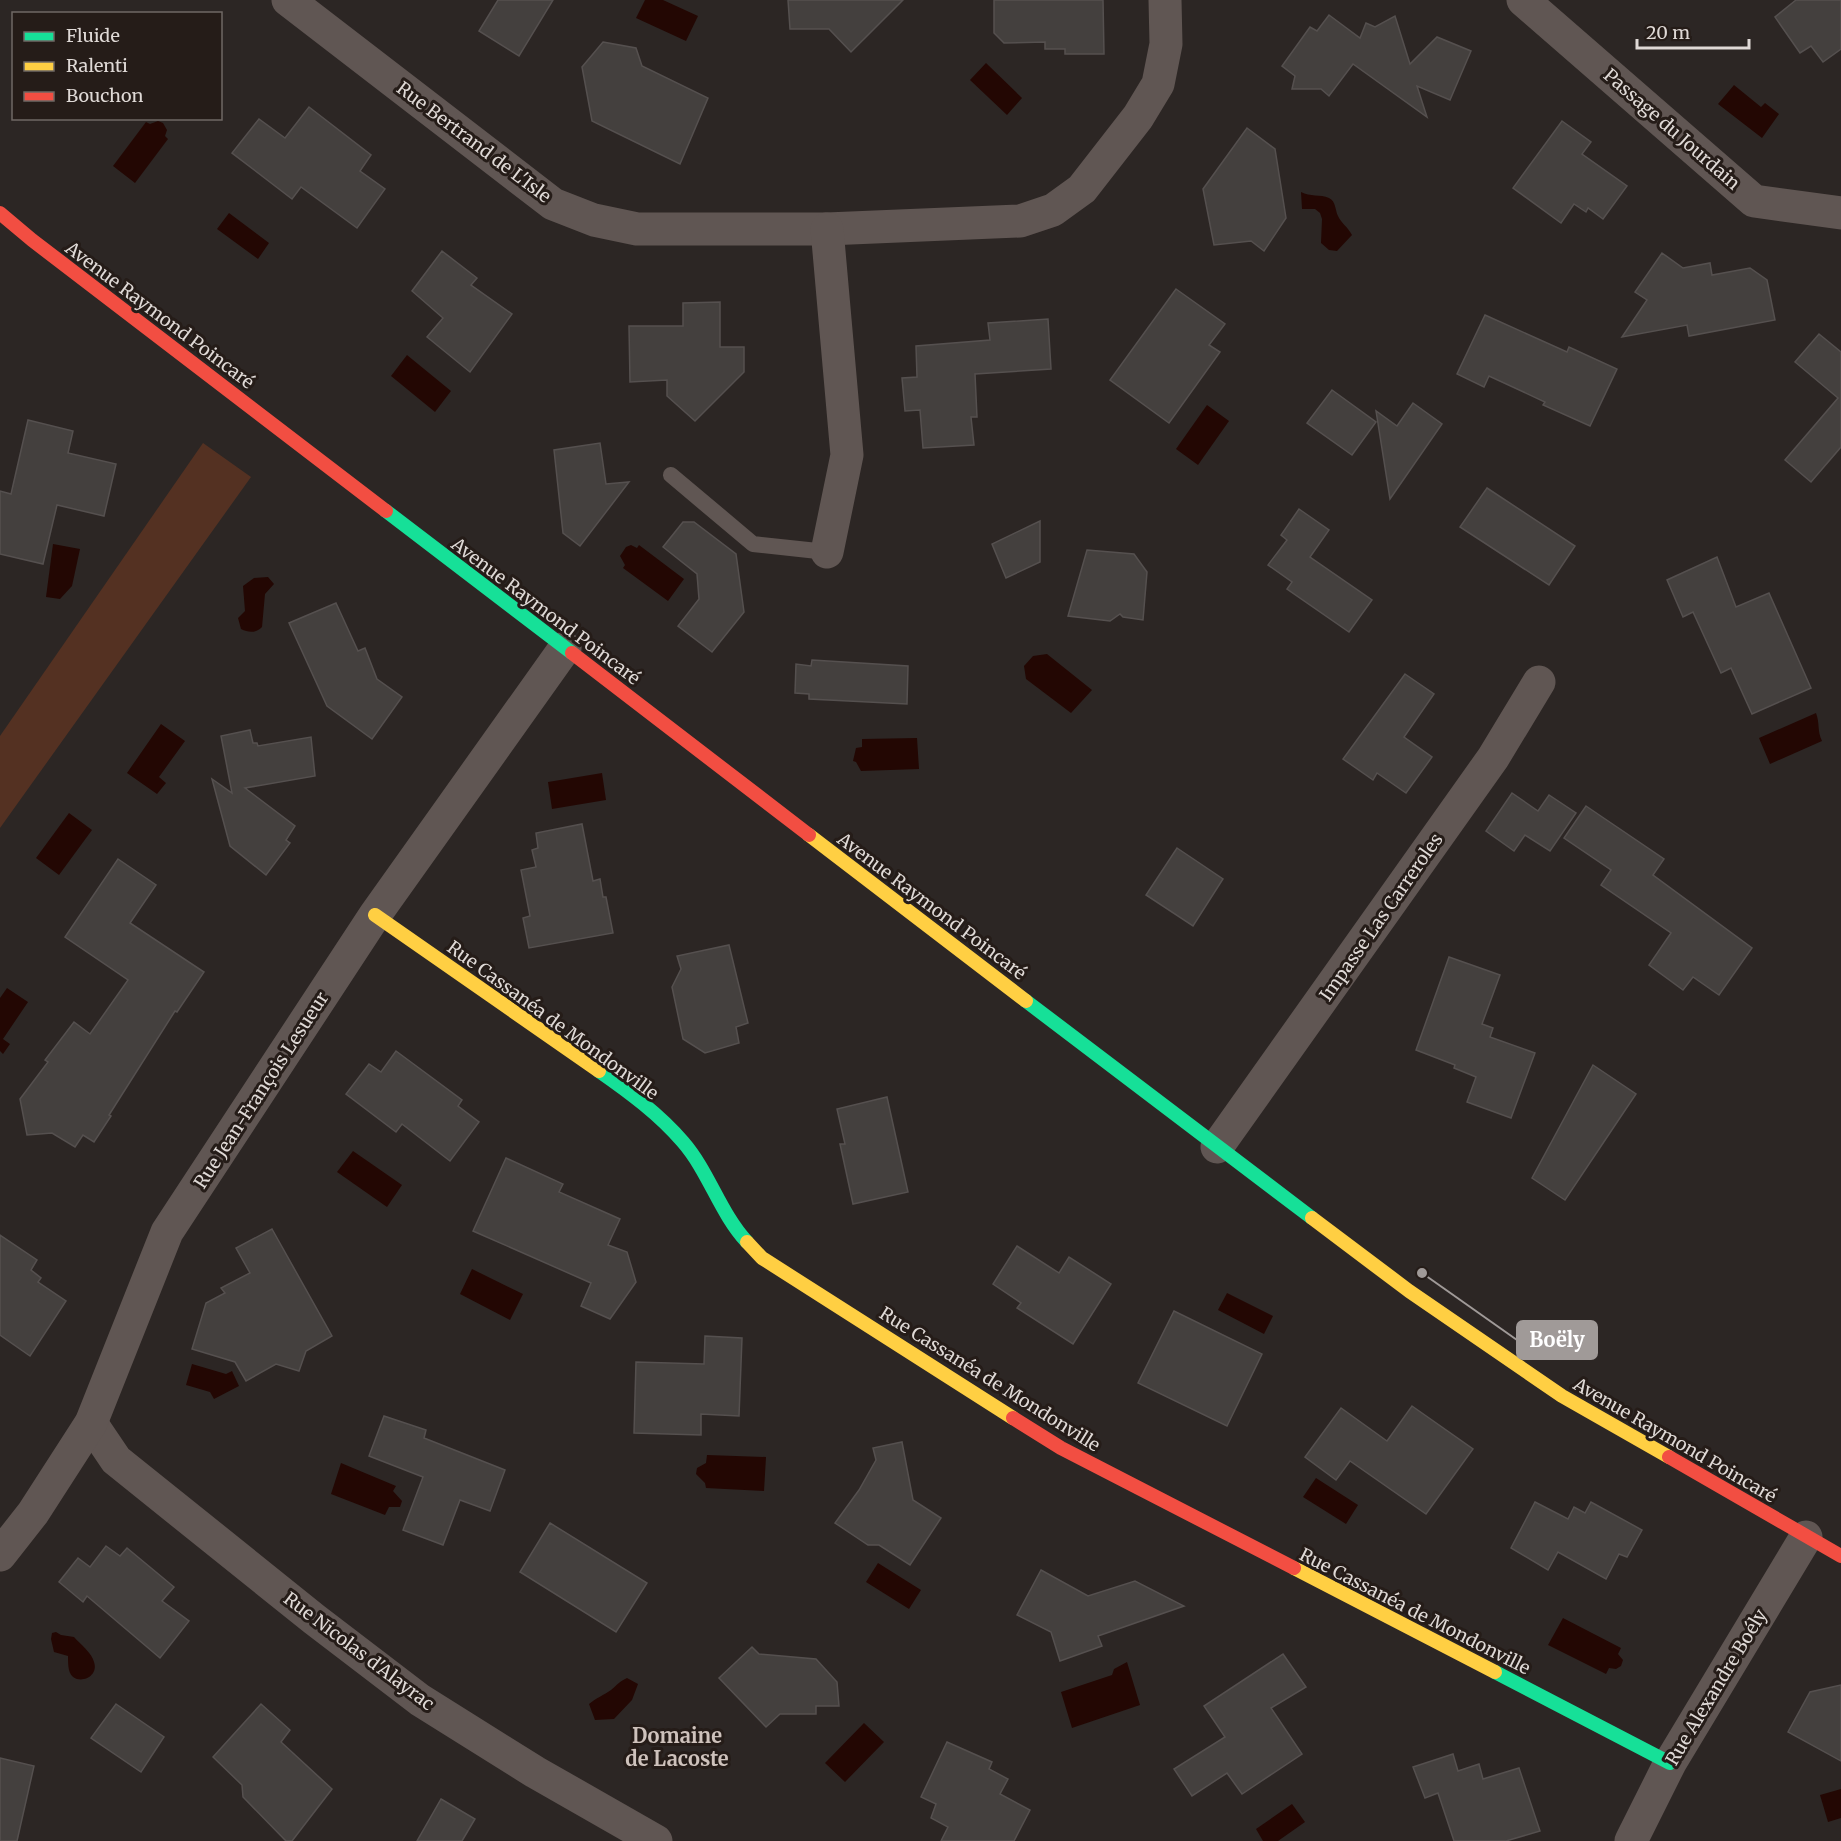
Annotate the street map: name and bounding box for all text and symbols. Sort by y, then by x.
legend [12,12,222,120]
scale bar [1637,12,1750,50]
text: 20 m [1646,21,1690,44]
text: Fluide [66,24,120,47]
text: Ralenti [66,54,128,77]
street label: Passage du Jourdain [1599,63,1745,195]
street label: Rue Bertrand de L'Isle [392,76,556,208]
text: Bouchon [66,84,143,107]
street label: Avenue Raymond Poincaré [60,236,259,394]
street label: Avenue Raymond Poincaré [446,532,645,690]
street label: Avenue Raymond Poincaré [832,827,1031,985]
street label: Impasse Las Carreroles [1314,829,1448,1005]
street label: Rue Cassanéa de Mondonville [443,935,663,1105]
street label: Rue Jean-François Lesueur [189,987,333,1193]
street label: Rue Cassanéa de Mondonville [875,1301,1105,1457]
callout: Boëly [1517,1321,1597,1359]
text: Boëly [1529,1327,1585,1352]
street label: Avenue Raymond Poincaré [1569,1372,1781,1508]
street label: Rue Cassanéa de Mondonville [1296,1543,1534,1679]
street label: Rue Nicolas d'Alayrac [279,1587,439,1715]
street label: Rue Alexandre Boély [1660,1604,1772,1769]
district label: Domaine de Lacoste [625,1723,729,1771]

